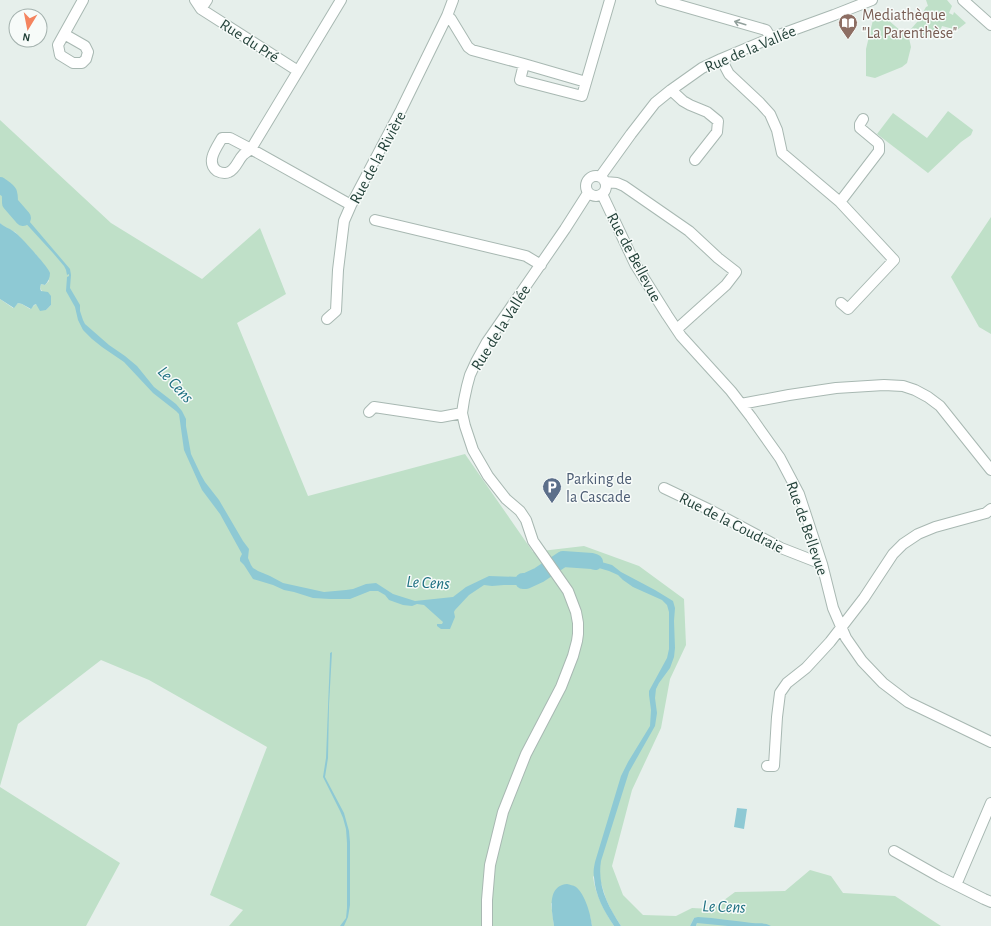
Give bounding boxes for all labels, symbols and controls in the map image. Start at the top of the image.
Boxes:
place label: Mediathèque "La Parenthèse" [862,7,957,41]
north arrow [8,8,48,48]
library icon: Mediathèque "La Parenthèse" [837,12,859,40]
street label: Rue du Pré [217,16,282,66]
one-way arrow [734,19,747,26]
street label: Rue de la Vallée [703,23,798,75]
text: N [22,31,31,43]
street label: Rue de la Rivière [347,109,409,206]
street label: Rue de Bellevue [604,210,664,305]
street label: Rue de la Vallée [468,282,533,373]
water label: Le Cens [155,363,197,406]
place label: Parking de la Cascade [566,471,632,505]
parking icon: Parking de la Cascade [541,476,563,504]
street label: Rue de Bellevue [783,479,831,577]
street label: Rue de la Coudraie [677,490,786,556]
water label: Le Cens [406,573,451,592]
water label: Le Cens [702,897,747,916]

